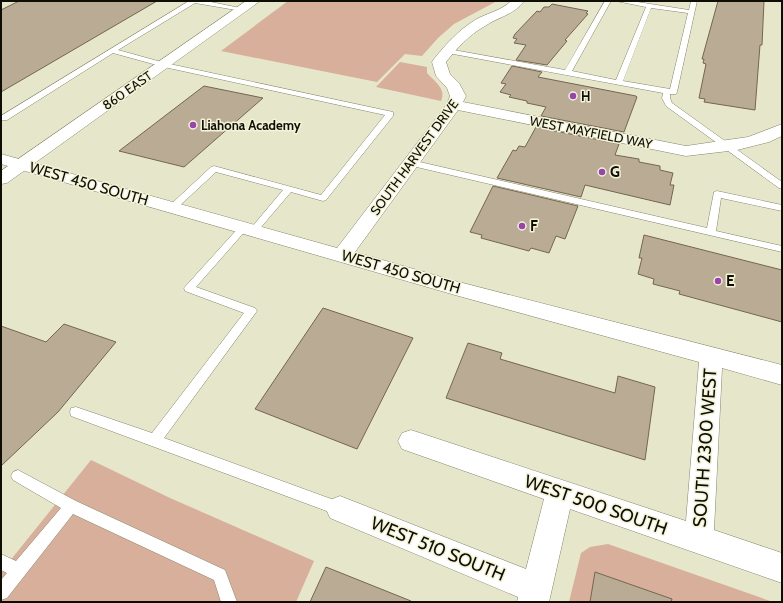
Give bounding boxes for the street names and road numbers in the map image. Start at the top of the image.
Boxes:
street label: 860 EAST [99,67,155,113]
street label: SOUTH HARVEST DRIVE [367,96,461,218]
street label: WEST MAYFIELD WAY [528,112,654,152]
street label: WEST 450 SOUTH [27,158,151,210]
street label: WEST 450 SOUTH [339,246,463,298]
street label: SOUTH 2300 WEST [688,367,722,528]
street label: WEST 500 SOUTH [522,470,670,540]
street label: WEST 510 SOUTH [368,512,508,586]

